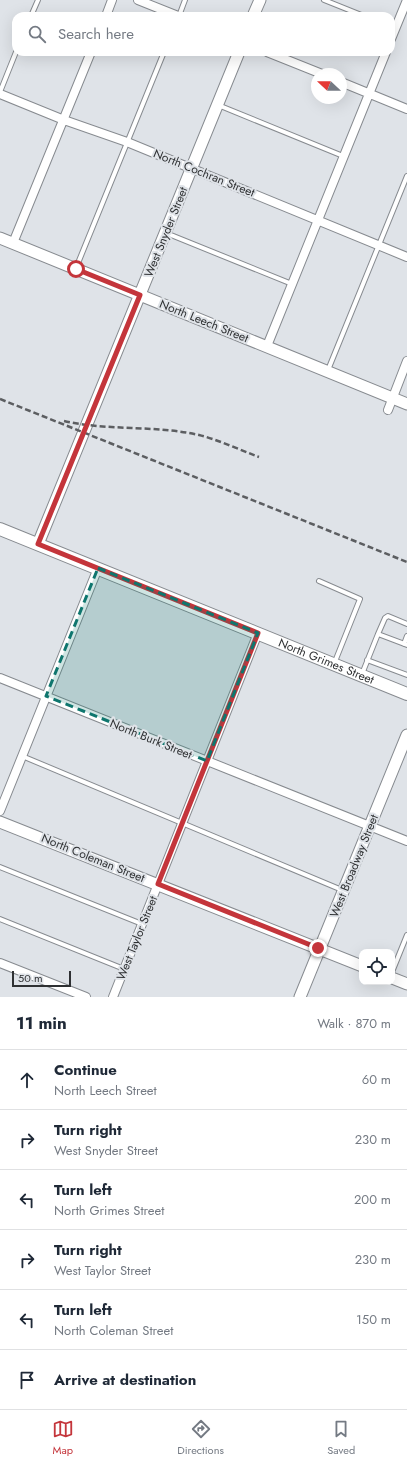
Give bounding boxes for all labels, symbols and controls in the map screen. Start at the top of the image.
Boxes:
search box [12,12,395,56]
icon: search [26,23,48,45]
text: Search here [58,23,134,45]
north arrow [311,68,347,104]
street label: North Cochran Street [151,144,258,202]
street label: West Snyder Street [140,184,192,280]
route start [67,260,85,278]
street label: North Leech Street [157,295,251,347]
street label: North Grimes Street [276,634,377,689]
street label: North Burk Street [107,714,195,764]
street label: West Broadway Street [325,812,383,920]
street label: North Coleman Street [39,829,148,887]
street label: West Taylor Street [112,893,162,983]
route end [309,939,327,957]
map controls [359,949,395,985]
button: locate [359,949,395,985]
scale bar [12,969,71,988]
text: 50 m [18,970,43,986]
text: 11 min [16,1011,67,1035]
text: Walk · 870 m [317,1014,391,1033]
text: Continue [54,1059,117,1081]
icon: ahead [16,1069,38,1091]
text: 60 m [362,1070,391,1089]
text: North Leech Street [54,1081,157,1100]
text: Turn right [54,1119,122,1141]
icon: right [16,1129,38,1151]
text: 230 m [355,1130,391,1149]
text: West Snyder Street [54,1141,158,1160]
text: Turn left [54,1179,112,1201]
icon: left [16,1189,38,1211]
text: 200 m [354,1190,391,1209]
text: North Grimes Street [54,1201,164,1220]
text: Turn right [54,1239,122,1261]
icon: right [16,1249,38,1271]
text: 230 m [355,1250,391,1269]
text: West Taylor Street [54,1261,151,1280]
text: Turn left [54,1299,112,1321]
icon: left [16,1309,38,1331]
text: 150 m [356,1310,391,1329]
text: North Coleman Street [54,1321,173,1340]
icon: arrive [16,1369,38,1391]
text: Arrive at destination [54,1369,196,1391]
tab: Map [52,1418,74,1458]
tab: Directions [177,1418,224,1458]
tab: Saved [327,1418,355,1458]

